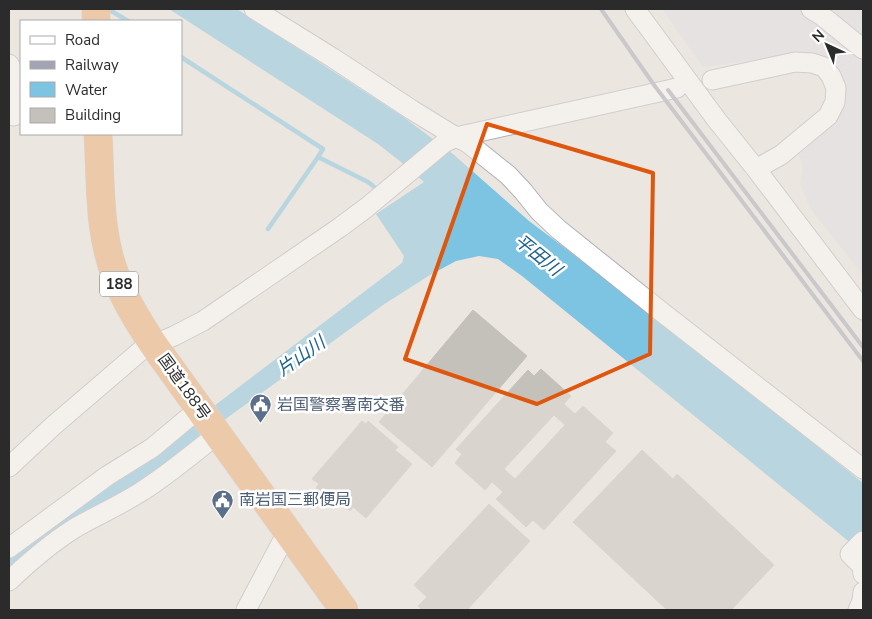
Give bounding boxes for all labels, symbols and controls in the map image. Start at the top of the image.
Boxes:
legend [20,20,182,135]
north arrow [802,20,852,70]
text: N [808,26,829,46]
text: Road [65,30,100,50]
text: Railway [65,55,119,75]
text: Water [65,80,108,100]
text: Building [65,105,121,125]
water label: 平田川 [509,229,568,283]
road number: 188 [100,272,138,296]
water label: 片山川 [272,330,332,381]
street label: 国道188号 [153,349,215,425]
public building icon: 岩国警察署南交番 [249,393,273,424]
place label: 岩国警察署南交番 [277,394,405,416]
public building icon: 南岩国三郵便局 [211,488,235,519]
place label: 南岩国三郵便局 [239,489,351,511]

